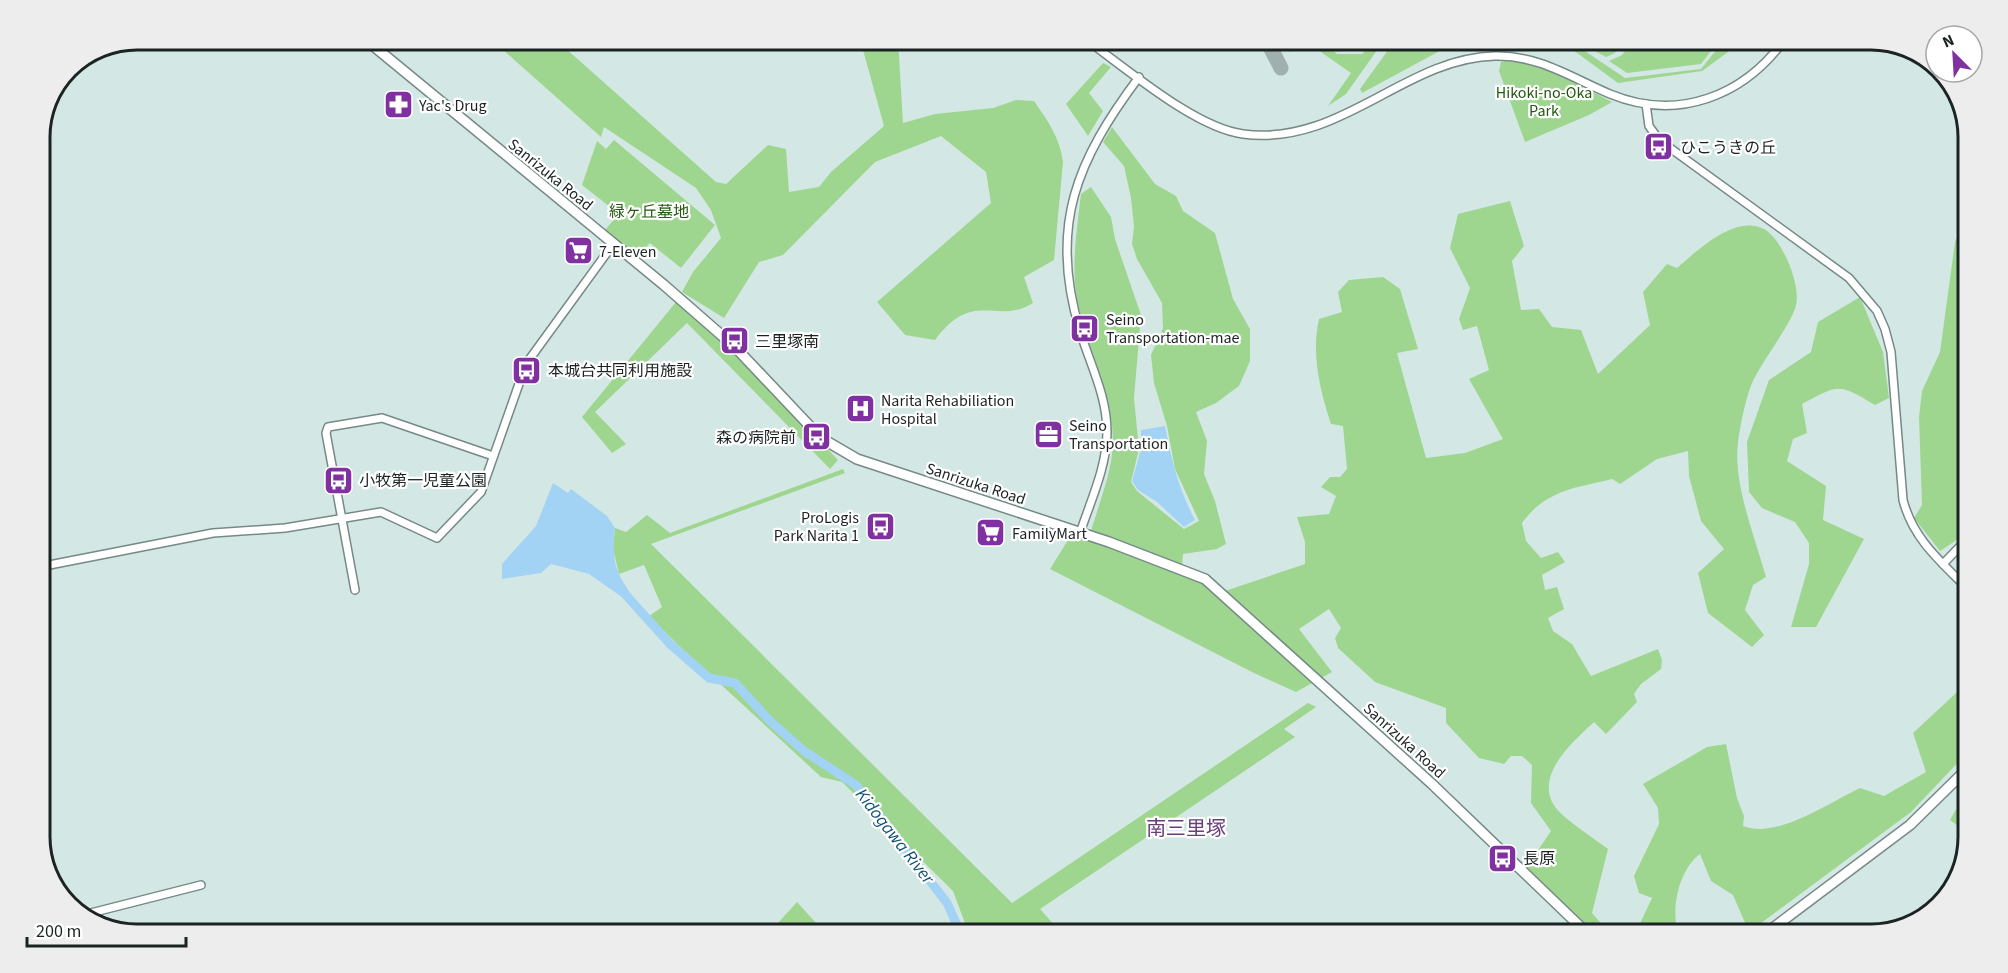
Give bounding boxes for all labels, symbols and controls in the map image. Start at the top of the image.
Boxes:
north arrow [1924,24,1984,84]
text: N [1939,29,1958,53]
park label: Hikoki-no-Oka Park [1496,82,1592,122]
pharmacy icon: Yac's Drug [382,89,414,121]
place label: Yac's Drug [418,95,487,117]
bus stop icon: ひこうきの丘 [1643,131,1675,163]
street label: Sanrizuka Road [503,134,598,216]
place label: ひこうきの丘 [1680,137,1776,159]
park label: 緑ヶ丘墓地 [609,201,689,223]
supermarket icon: 7-Eleven [562,235,594,267]
place label: 7-Eleven [599,241,657,263]
place label: Seino Transportation-mae [1106,309,1240,349]
bus stop icon: Seino Transportation-mae [1069,312,1101,344]
bus stop icon: 三里塚南 [718,325,750,357]
place label: 三里塚南 [755,331,819,353]
bus stop icon: 本城台共同利用施設 [511,354,543,386]
place label: 本城台共同利用施設 [548,360,692,382]
place label: Narita Rehabiliation Hospital [881,390,1014,430]
hospital icon: Narita Rehabiliation Hospital [844,393,876,425]
place label: Seino Transportation [1069,415,1168,455]
office icon: Seino Transportation [1032,418,1064,450]
bus stop icon: 森の病院前 [801,421,833,453]
place label: 森の病院前 [716,427,796,449]
street label: Sanrizuka Road [923,457,1028,510]
bus stop icon: 小牧第一児童公園 [322,464,354,496]
place label: 小牧第一児童公園 [359,470,487,492]
place label: ProLogis Park Narita 1 [774,507,859,547]
bus stop icon: ProLogis Park Narita 1 [864,510,896,542]
supermarket icon: FamilyMart [975,517,1007,549]
place label: FamilyMart [1012,523,1087,545]
street label: Sanrizuka Road [1358,698,1450,784]
water label: Kidogawa River [849,783,940,890]
district label: 南三里塚 [1146,815,1226,843]
bus stop icon: 長原 [1486,842,1518,874]
place label: 長原 [1523,848,1555,870]
scale bar [27,910,186,948]
text: 200 m [36,919,81,944]

